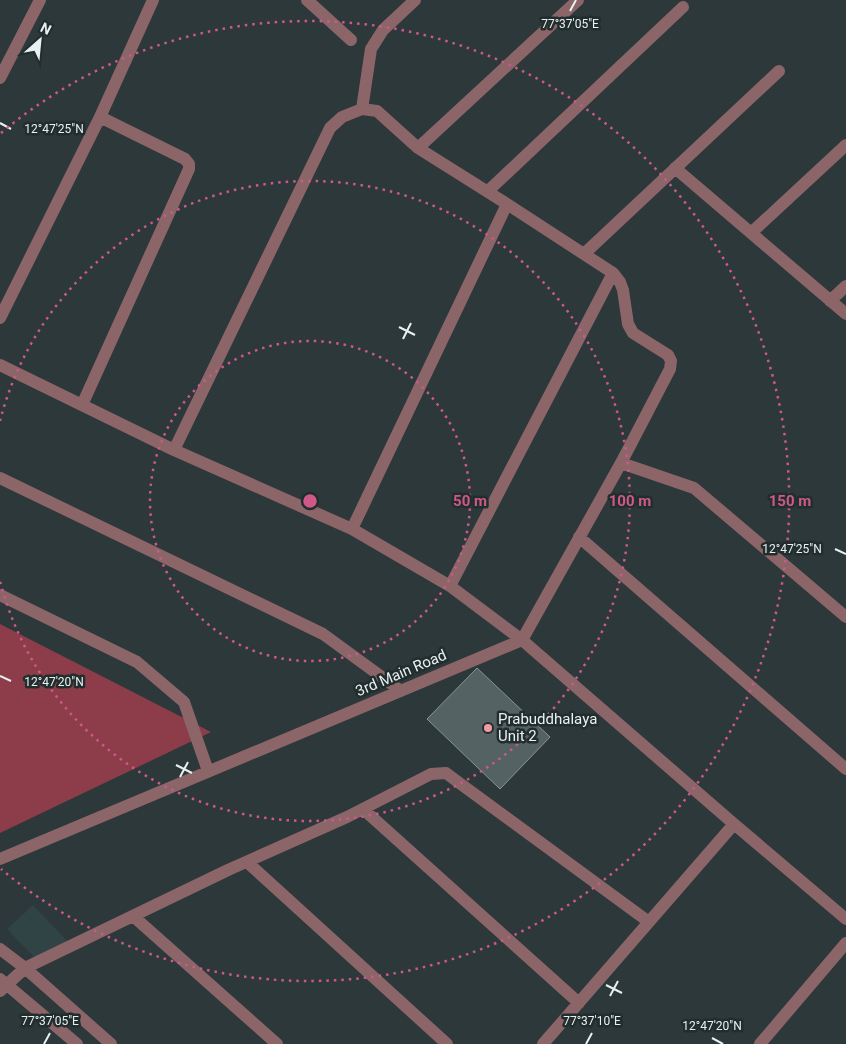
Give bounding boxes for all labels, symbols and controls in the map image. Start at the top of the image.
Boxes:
north arrow [15,15,65,65]
text: 77°37'05"E [541,17,599,31]
text: N [38,19,54,38]
text: 12°47'25"N [24,122,84,136]
centre of rings [301,492,319,510]
text: 50 m [453,492,487,510]
text: 100 m [609,492,651,510]
text: 150 m [769,492,811,510]
text: 12°47'25"N [762,542,822,556]
street label: 3rd Main Road [353,646,449,700]
text: 12°47'20"N [24,675,84,689]
place label: Prabuddhalaya Unit 2 [498,710,597,745]
marker: Prabuddhalaya Unit 2 [482,722,494,734]
text: 77°37'05"E [21,1014,79,1028]
text: 77°37'10"E [563,1014,621,1028]
text: 12°47'20"N [682,1019,742,1033]

